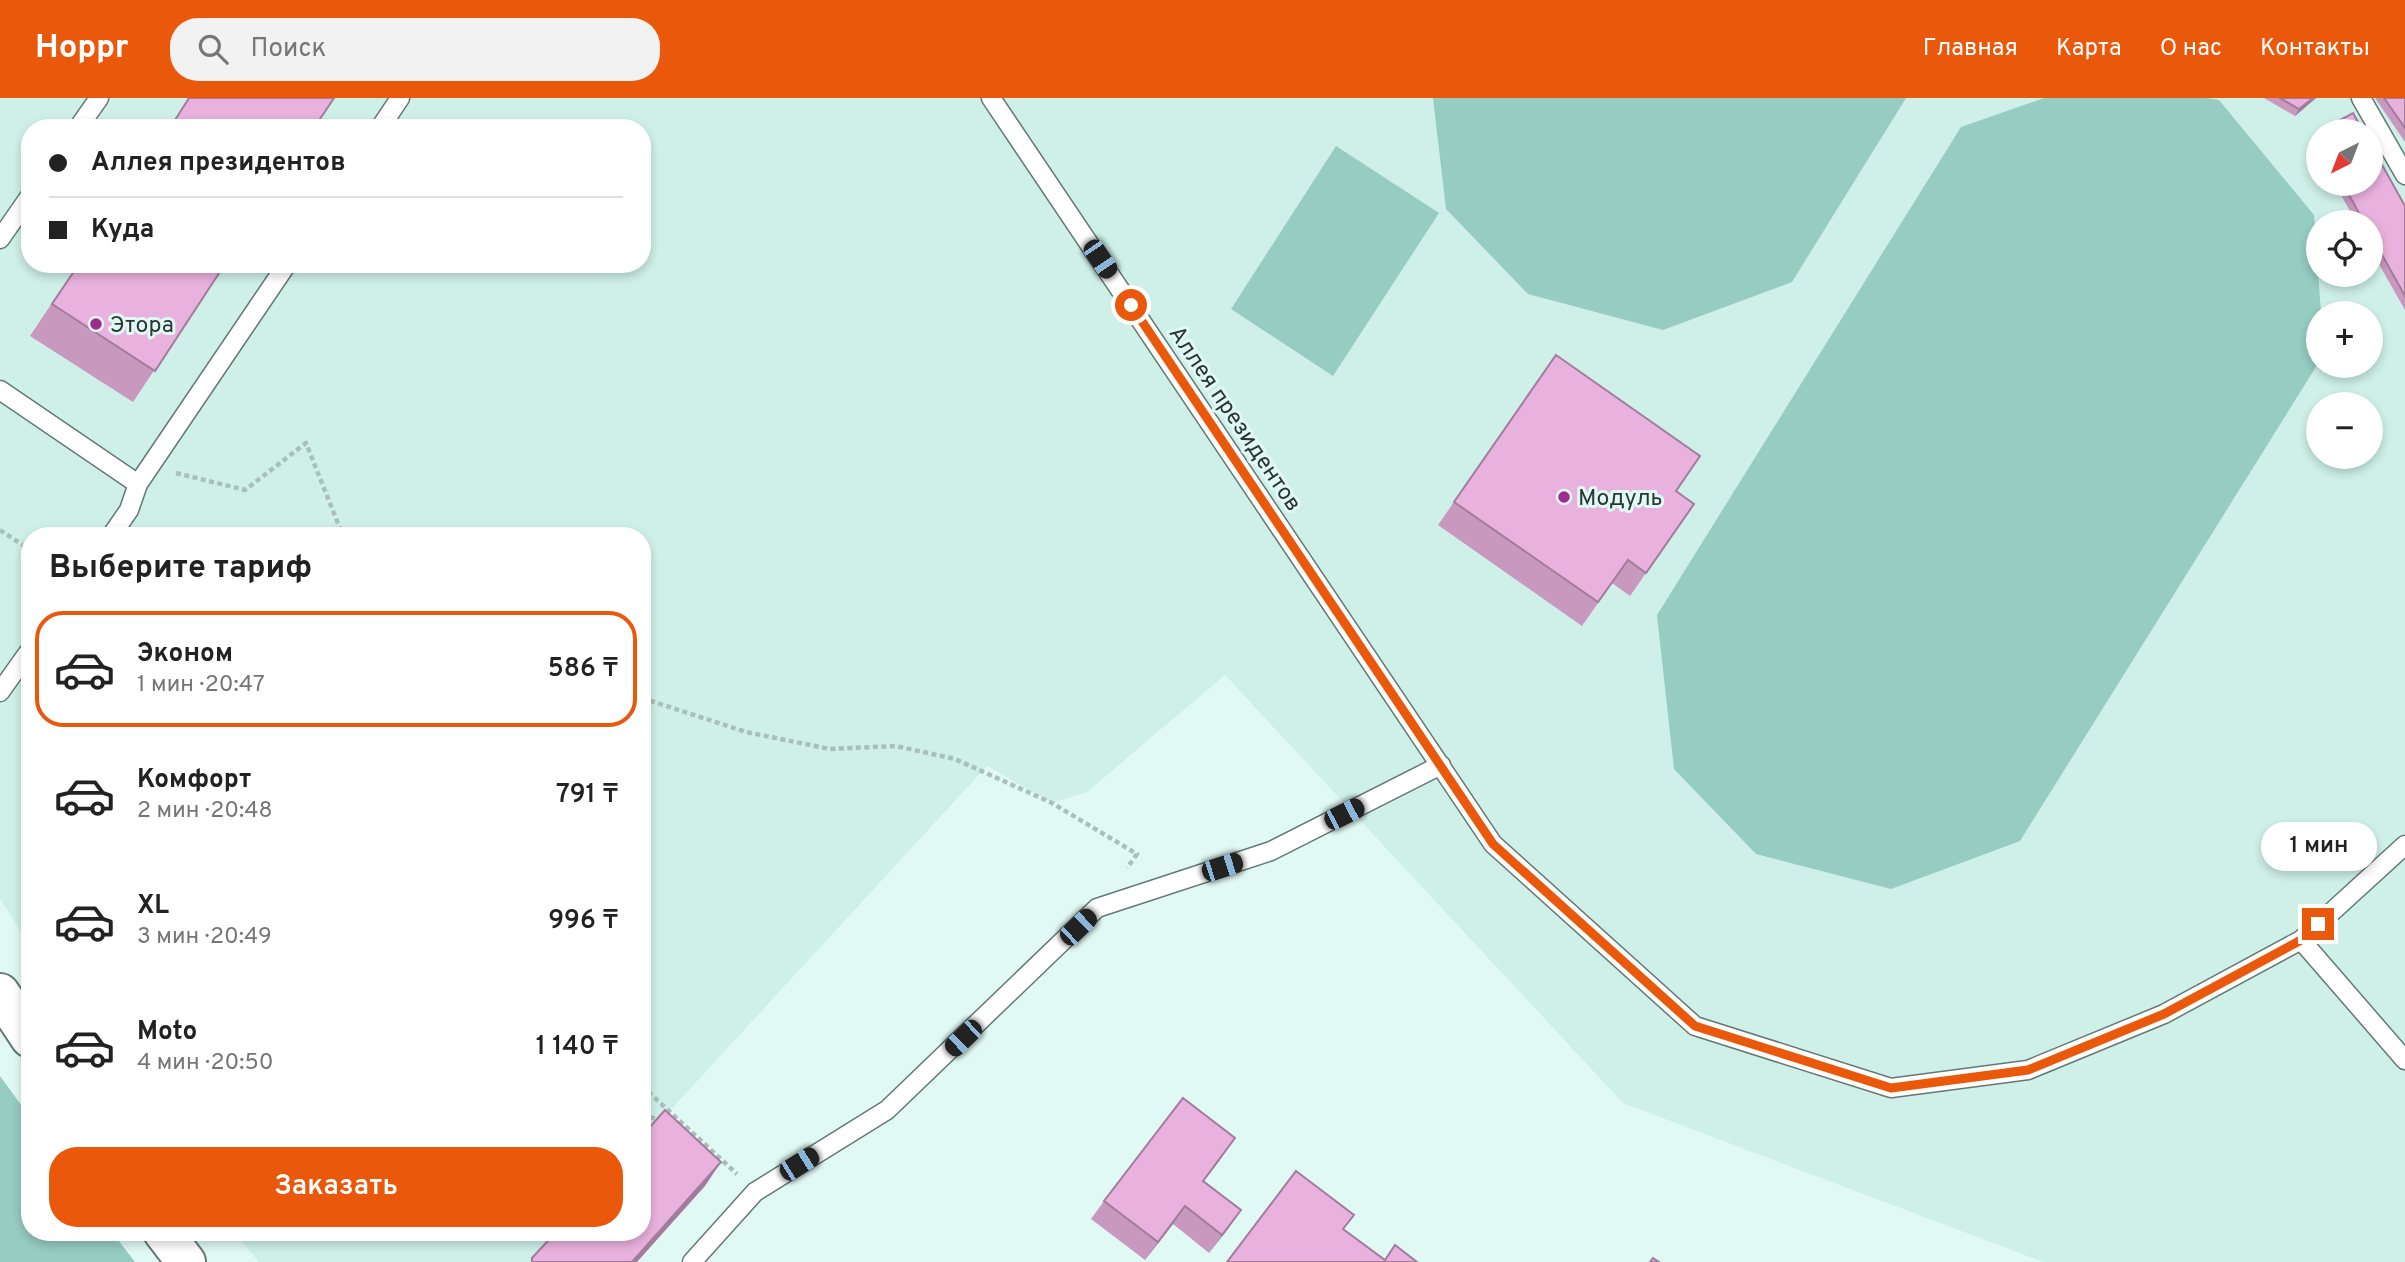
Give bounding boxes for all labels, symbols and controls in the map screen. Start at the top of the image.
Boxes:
search box [170,18,660,81]
text: Hoppr [35,28,128,70]
icon: search [194,30,232,68]
text: Поиск [250,33,326,66]
text: Главная [1923,34,2018,64]
text: Карта [2056,34,2122,64]
text: О нас [2160,34,2222,64]
text: Контакты [2260,34,2370,64]
north arrow [2306,119,2384,196]
map controls [2306,119,2383,469]
text: Аллея президентов [91,147,346,180]
button: locate [2306,210,2383,287]
text: Куда [91,214,154,247]
car [1080,236,1121,282]
route start [1115,289,1147,321]
button: + [2306,301,2383,378]
place label: Этора [110,312,174,341]
marker: Этора [88,316,104,332]
street label: Аллея президентов [1161,321,1307,518]
button: − [2306,392,2383,469]
place label: Модуль [1578,485,1663,514]
marker: Модуль [1556,489,1572,505]
text: Выберите тариф [49,549,312,589]
icon: car [53,638,116,701]
text: Эконом [137,638,233,671]
text: 586 ₸ [548,653,619,686]
text: 1 мин · 20:47 [137,671,265,700]
icon: car [53,764,116,827]
text: Комфорт [137,764,251,797]
text: 791 ₸ [556,779,619,812]
car [1321,795,1368,833]
text: 2 мин · 20:48 [137,797,273,826]
callout: 1 мин [2260,822,2376,872]
text: 1 мин [2290,832,2348,861]
car [1199,851,1246,883]
icon: car [53,890,116,953]
text: XL [137,890,169,923]
text: 996 ₸ [548,905,619,938]
car [1056,905,1101,949]
route end [2302,908,2334,940]
text: 3 мин · 20:49 [137,923,272,952]
icon: car [53,1016,116,1079]
text: Moto [137,1016,197,1049]
car [941,1016,986,1060]
text: 1 140 ₸ [536,1031,619,1064]
text: 4 мин · 20:50 [137,1049,273,1078]
car [776,1144,823,1184]
button: Заказать [49,1147,623,1227]

